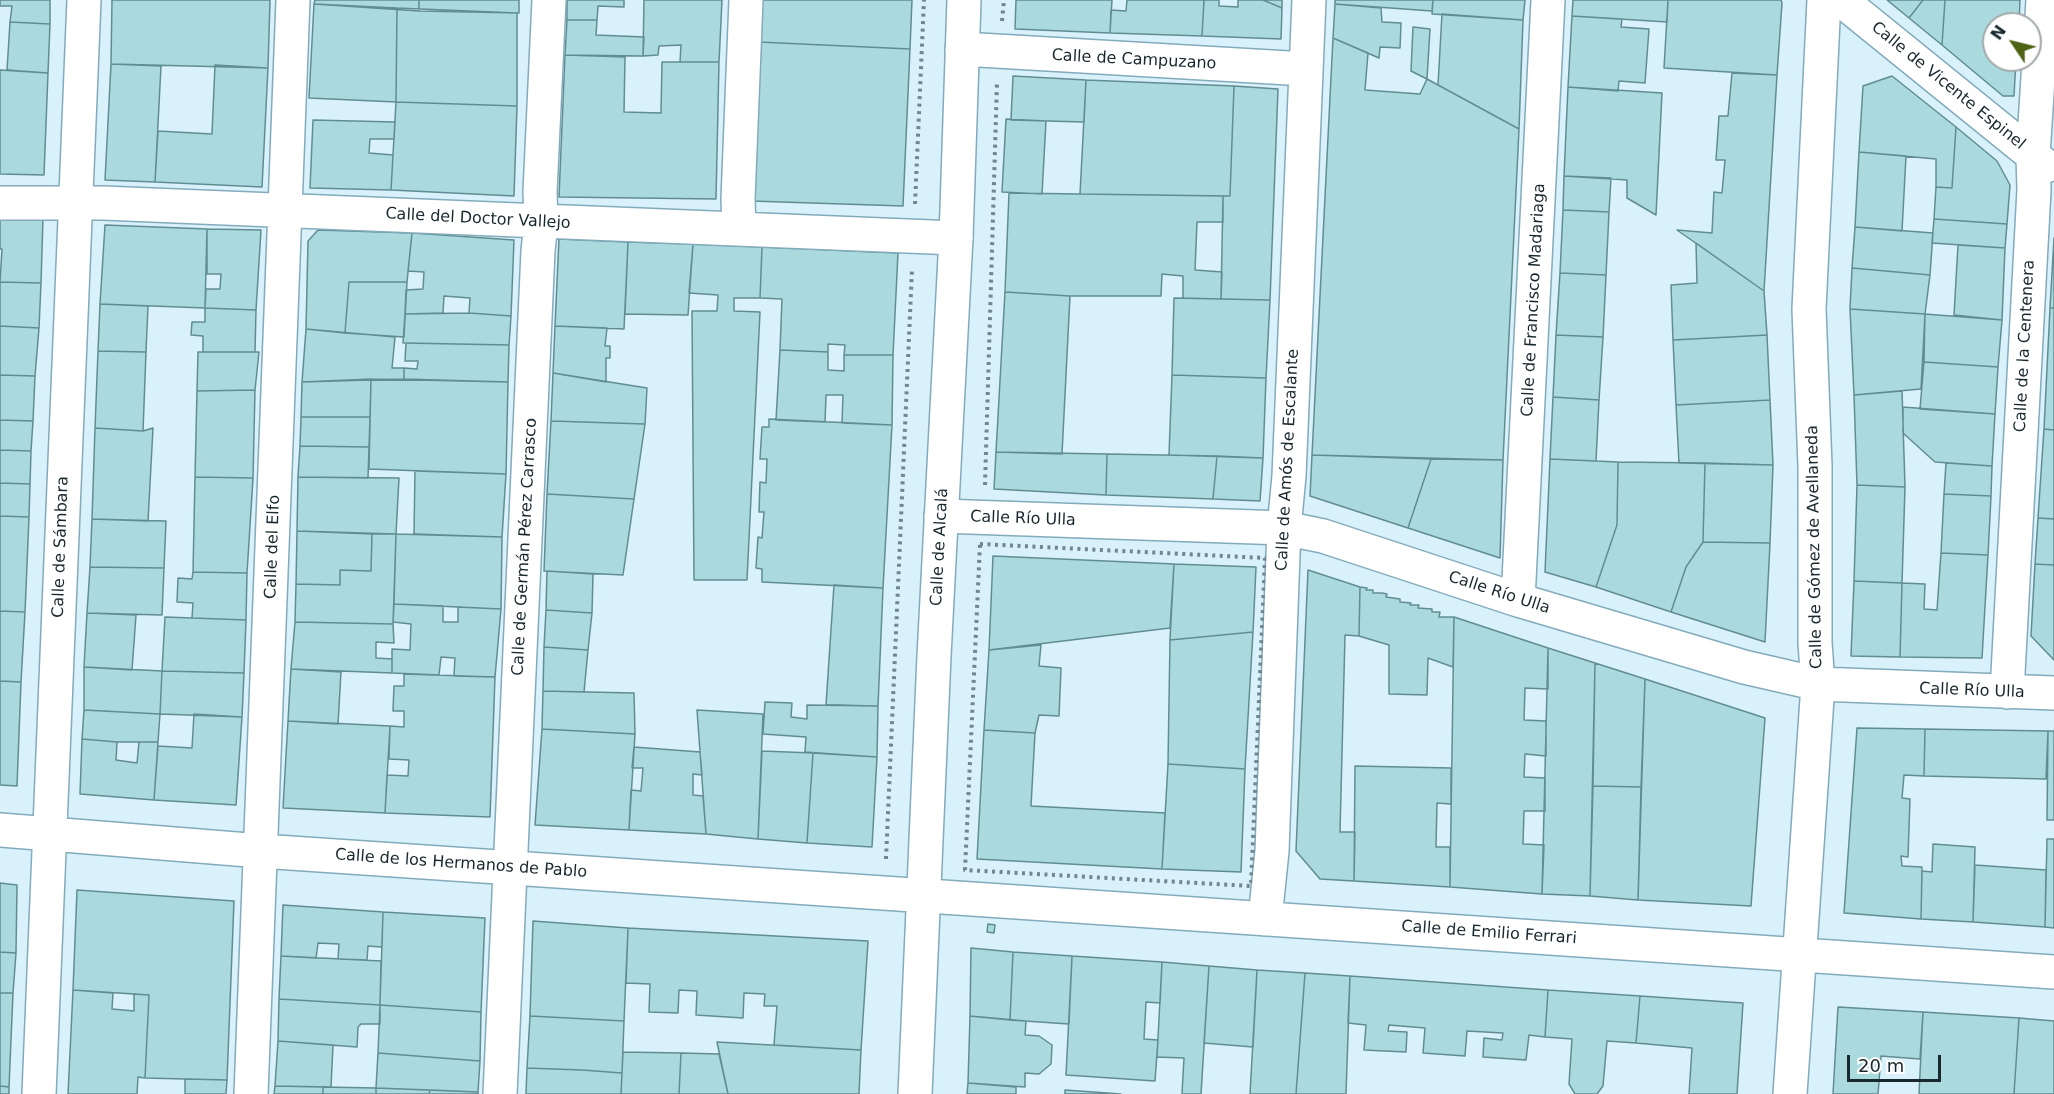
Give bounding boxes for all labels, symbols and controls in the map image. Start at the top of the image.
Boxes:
north arrow [1982,12,2042,72]
street label: Calle de Vicente Espinel [1867,18,2029,154]
text: N [1987,22,2010,43]
street label: Calle de Campuzano [1051,46,1217,74]
street label: Calle de Francisco Madariaga [1518,183,1550,417]
street label: Calle del Doctor Vallejo [385,205,571,233]
street label: Calle de la Centenera [2011,259,2039,433]
street label: Calle de Amós de Escalante [1273,349,1303,571]
street label: Calle de Germán Pérez Carrasco [509,418,541,676]
street label: Calle de Gómez de Avellaneda [1803,425,1827,669]
street label: Calle de Sámbara [49,476,73,618]
street label: Calle de Alcalá [927,488,953,606]
street label: Calle del Elfo [262,495,284,599]
street label: Calle Río Ulla [970,508,1076,530]
street label: Calle Río Ulla [1446,568,1552,618]
street label: Calle Río Ulla [1919,680,2025,702]
street label: Calle de los Hermanos de Pablo [334,846,588,882]
street label: Calle de Emilio Ferrari [1401,917,1577,949]
scale bar [1850,1043,1944,1081]
text: 20 m [1858,1055,1904,1076]

